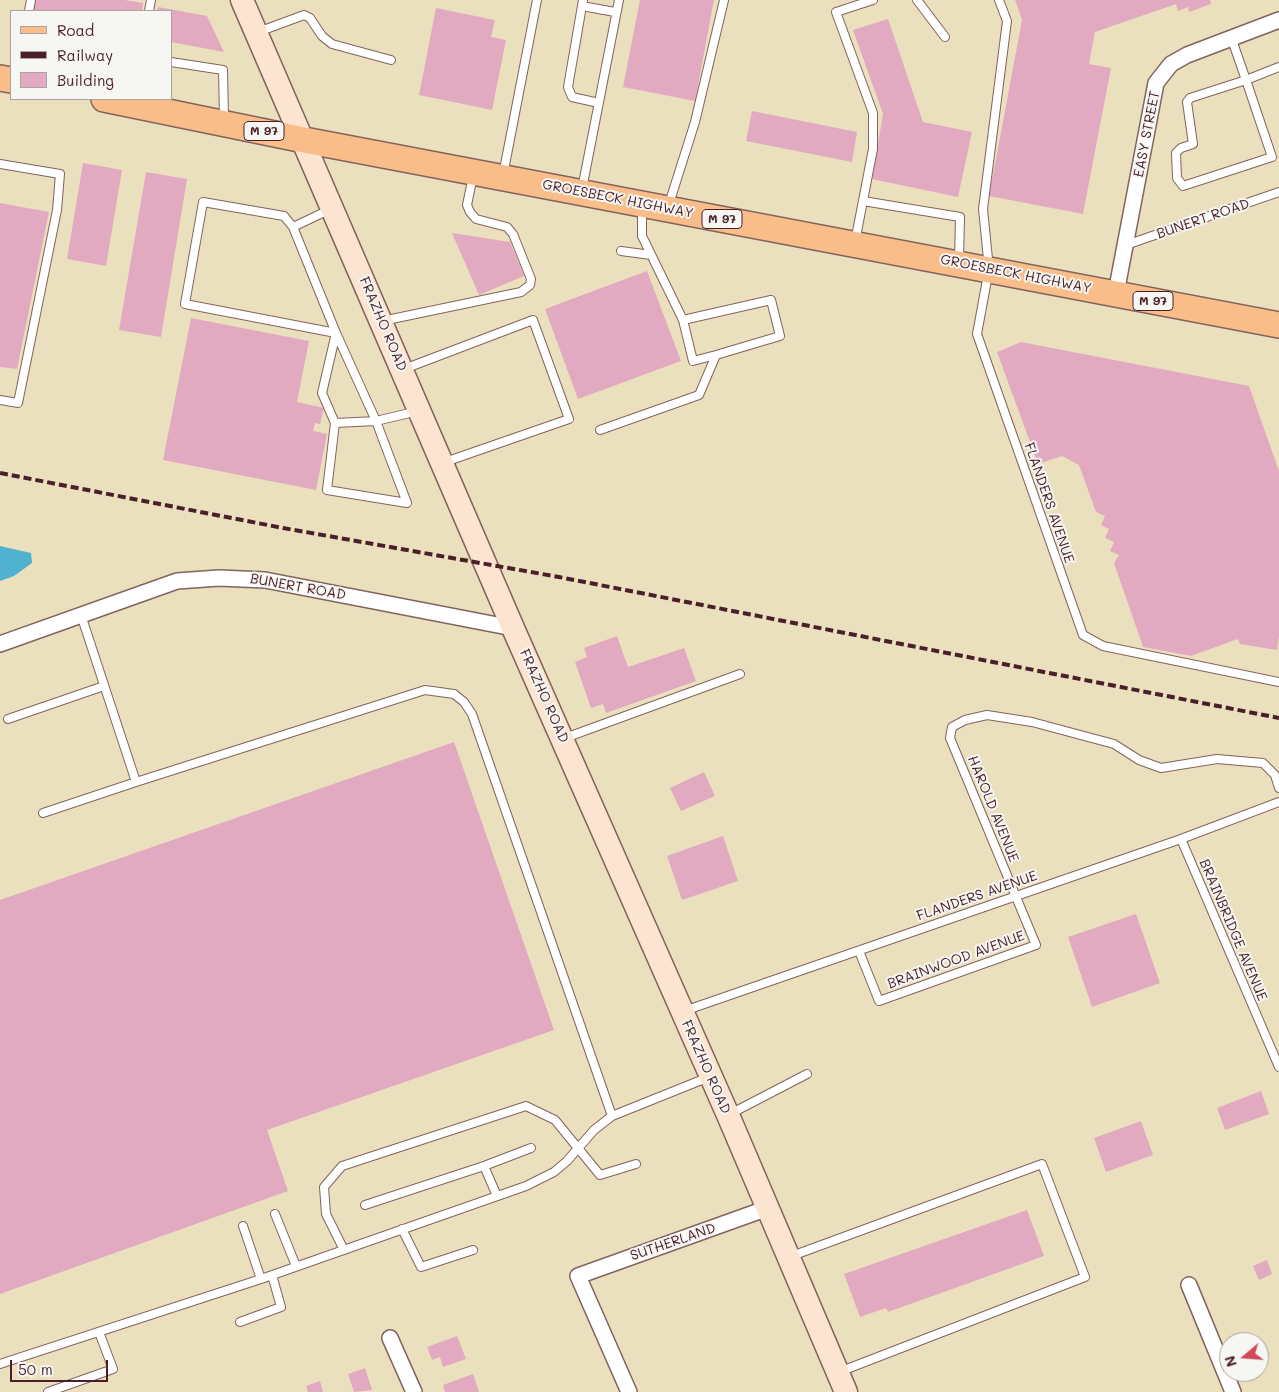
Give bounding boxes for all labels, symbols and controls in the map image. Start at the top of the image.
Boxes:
legend [10,10,172,100]
text: Road [57,20,94,40]
text: Railway [57,45,113,65]
text: Building [57,70,114,90]
street label: EASY STREET [1130,89,1164,179]
road number: M 97 [244,122,284,140]
street label: GROESBECK HIGHWAY [541,176,695,222]
street label: BUNERT ROAD [1154,195,1252,243]
road number: M 97 [702,210,742,228]
street label: GROESBECK HIGHWAY [939,251,1093,297]
street label: FRAZHO ROAD [356,274,410,374]
road number: M 97 [1133,292,1173,310]
street label: FLANDERS AVENUE [1020,440,1078,566]
street label: BUNERT ROAD [249,570,347,604]
street label: FRAZHO ROAD [516,647,572,745]
street label: HAROLD AVENUE [964,753,1022,865]
street label: BRAINBRIDGE AVENUE [1195,857,1271,1003]
street label: FLANDERS AVENUE [914,867,1040,925]
street label: BRAINWOOD AVENUE [885,927,1027,993]
street label: FRAZHO ROAD [678,1018,734,1116]
street label: SUTHERLAND [628,1220,718,1264]
north arrow [1219,1332,1269,1382]
scale bar [12,1350,110,1382]
text: N [1220,1353,1241,1369]
text: 50 m [18,1359,53,1379]

